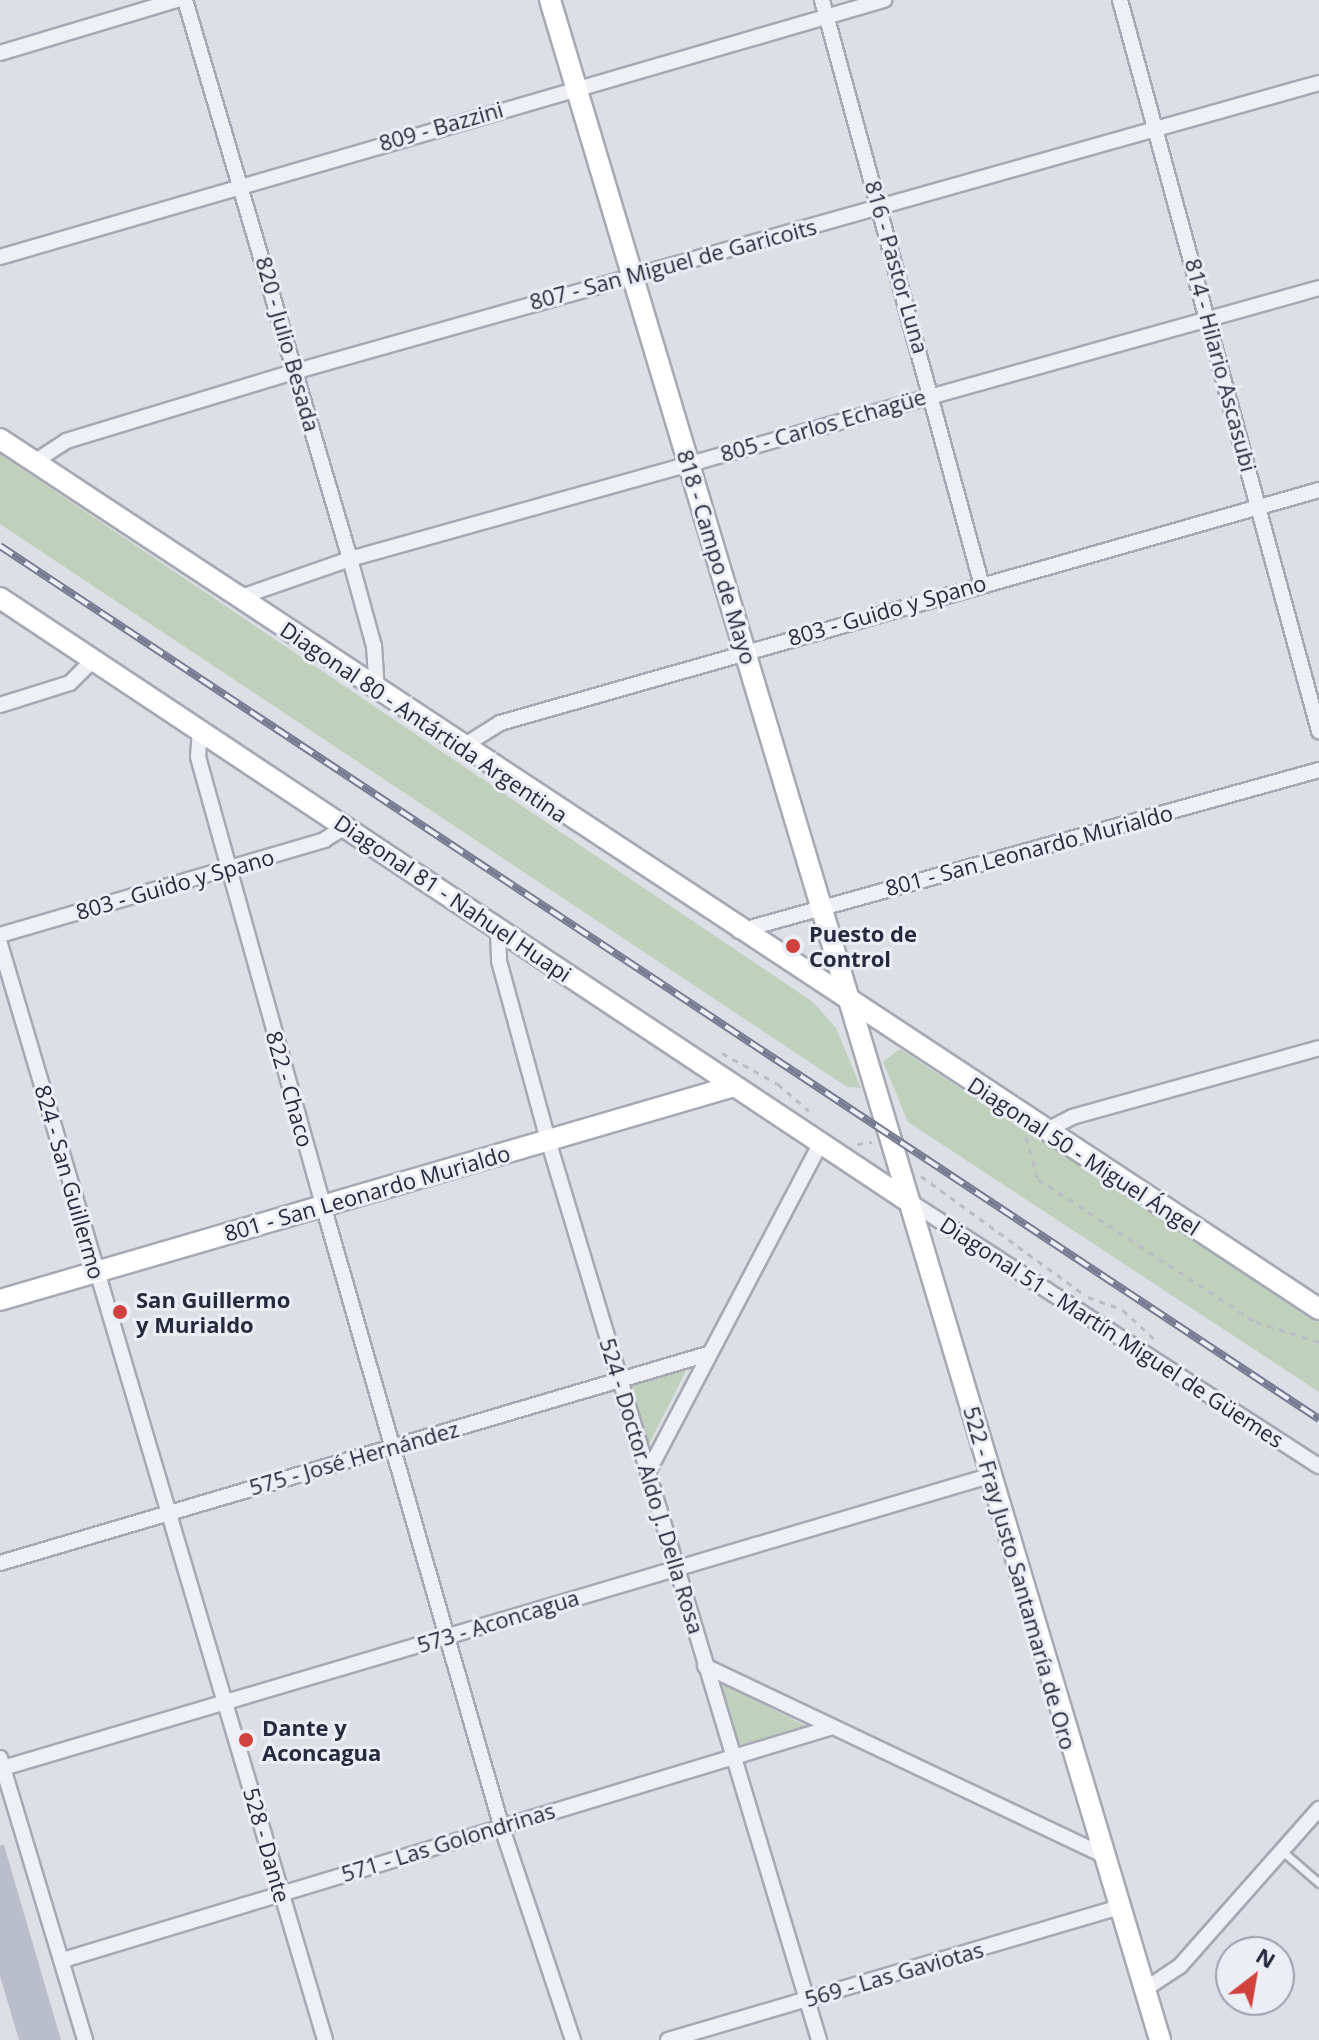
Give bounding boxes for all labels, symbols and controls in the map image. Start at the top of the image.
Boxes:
street label: 809 - Bazzini [376,96,506,156]
street label: 816 - Pastor Luna [860,177,934,357]
street label: 807 - San Miguel de Garicoits [527,213,819,315]
street label: 820 - Julio Besada [250,254,326,434]
street label: 814 - Hilario Ascasubi [1180,256,1262,474]
street label: 805 - Carlos Echagüe [717,383,929,467]
street label: 818 - Campo de Mayo [672,447,762,667]
street label: 803 - Guido y Spano [785,569,989,651]
street label: Diagonal 80 - Antártida Argentina [275,616,573,828]
street label: 801 - San Leonardo Murialdo [883,799,1175,901]
street label: Diagonal 81 - Nahuel Huapi [330,809,576,987]
street label: 803 - Guido y Spano [73,843,277,925]
place label: Puesto de Control [809,920,917,972]
marker: Puesto de Control [784,937,802,955]
street label: 822 - Chaco [261,1028,319,1150]
street label: Diagonal 50 - Miguel Ángel [963,1071,1205,1241]
street label: 824 - San Guillermo [30,1082,110,1282]
street label: 801 - San Leonardo Murialdo [221,1139,513,1247]
street label: Diagonal 51 - Martín Miguel de Güemes [935,1211,1289,1453]
place label: San Guillermo y Murialdo [136,1286,290,1338]
marker: San Guillermo y Murialdo [111,1303,129,1321]
street label: 524 - Doctor Aldo J. Della Rosa [594,1335,710,1637]
street label: 522 - Fray Justo Santamaría de Oro [958,1403,1082,1753]
street label: 575 - José Hernández [246,1415,462,1501]
street label: 573 - Aconcagua [414,1584,582,1658]
place label: Dante y Aconcagua [262,1714,381,1766]
marker: Dante y Aconcagua [237,1731,255,1749]
street label: 528 - Dante [238,1785,296,1905]
street label: 571 - Las Golondrinas [338,1797,558,1887]
street label: 569 - Las Gaviotas [802,1936,986,2012]
north arrow [1215,1936,1295,2016]
text: N [1251,1940,1282,1975]

